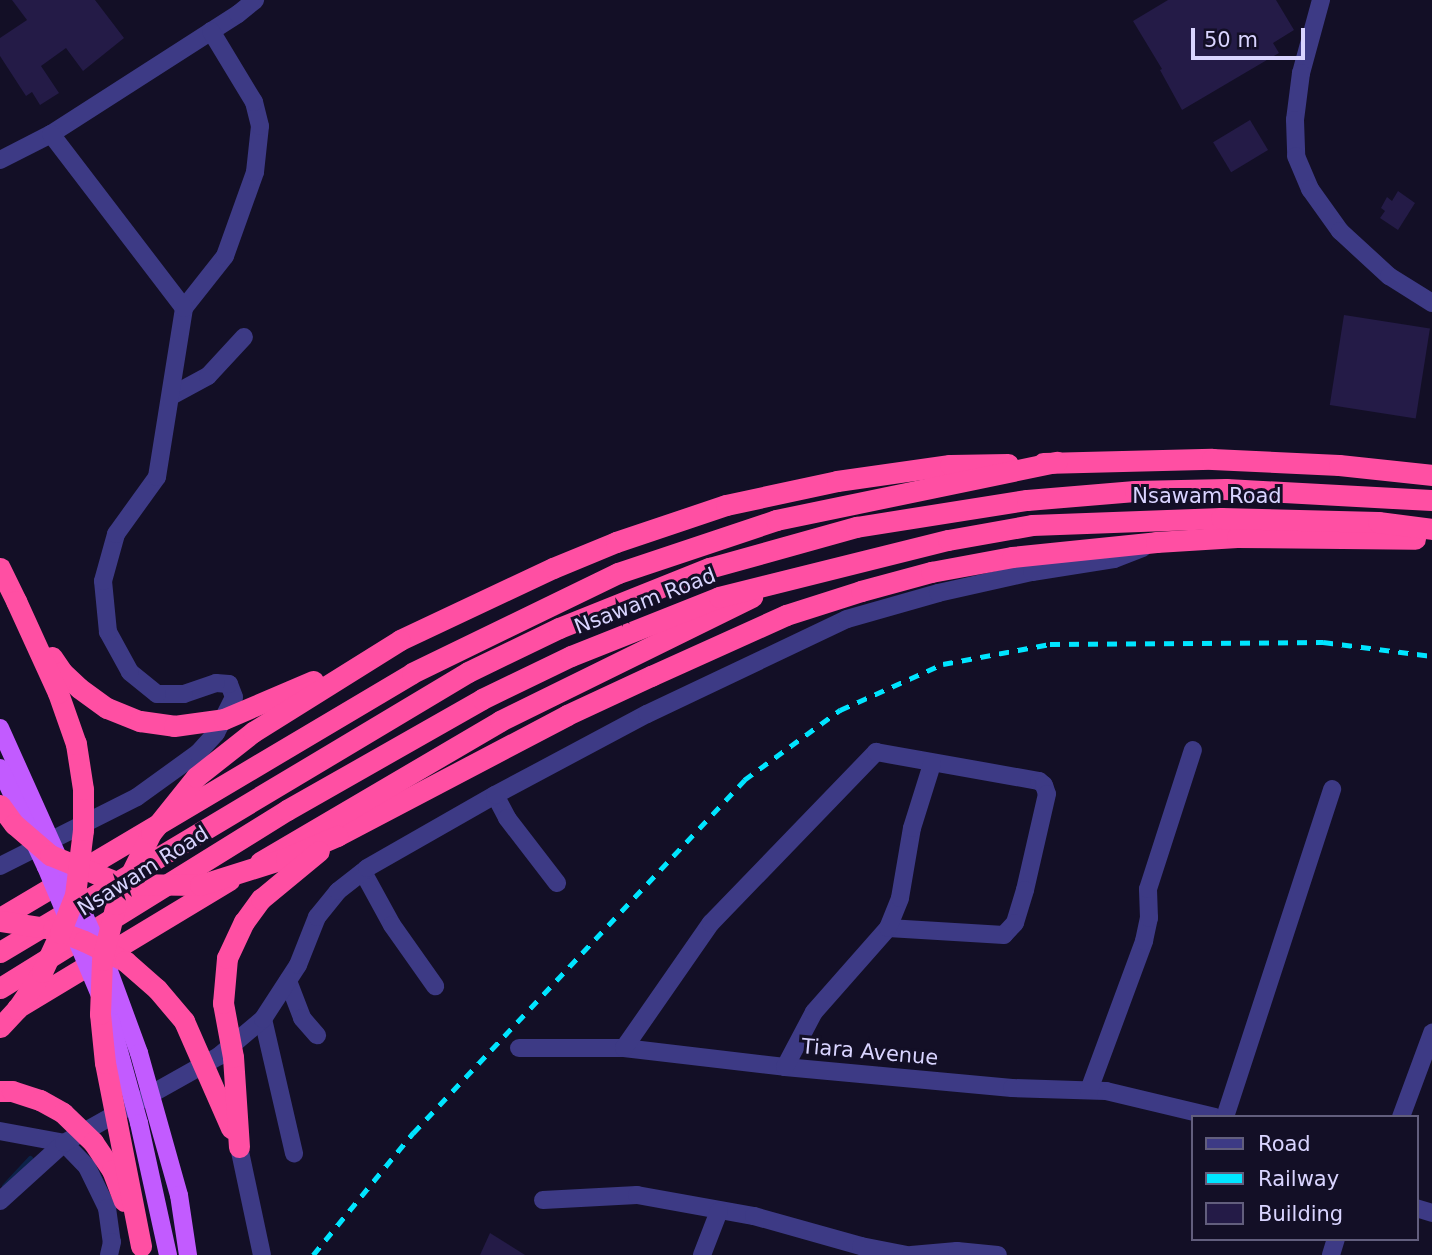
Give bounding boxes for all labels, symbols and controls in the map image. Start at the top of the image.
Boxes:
scale bar [1194,14,1308,58]
text: 50 m [1204,28,1258,52]
street label: Nsawam Road [1132,483,1282,509]
street label: Nsawam Road [571,562,719,640]
street label: Nsawam Road [73,821,213,921]
street label: Tiara Avenue [801,1033,939,1071]
legend [1190,1115,1418,1241]
text: Road [1258,1132,1311,1156]
text: Railway [1258,1167,1339,1191]
text: Building [1258,1202,1343,1226]

